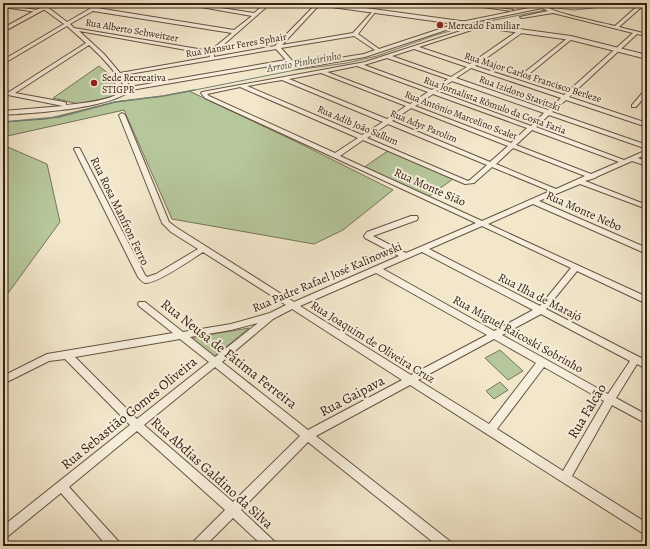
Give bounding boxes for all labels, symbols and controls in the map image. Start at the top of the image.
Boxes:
street label: Rua Alberto Schweitzer [84,15,180,45]
place label: Mercado Familiar [448,19,520,32]
marker: Mercado Familiar [435,20,445,30]
street label: Rua Mansur Feres Sphair [185,30,288,61]
water label: Arroio Pinheirinho [265,48,343,76]
street label: Rua Major Carlos Francisco Berleze [463,49,604,106]
place label: Sede Recreativa STIGPR [102,71,166,96]
street label: Rua Izidoro Stavitzki [477,72,563,114]
street label: Rua Jornalista Rômulo da Costa Faria [422,73,568,137]
marker: Sede Recreativa STIGPR [89,78,99,88]
street label: Rua Antônio Marcelino Scalet [403,87,520,143]
street label: Rua Adib João Sallum [316,102,401,148]
street label: Rua Adyr Parolim [388,107,460,146]
street label: Rua Rosa Manfron Ferro [87,154,153,268]
street label: Rua Monte Sião [392,164,468,210]
street label: Rua Monte Nebo [544,187,624,235]
street label: Rua Padre Rafael José Kalinowski [250,238,404,316]
street label: Rua Ilha de Marajó [495,269,585,325]
street label: Rua Miguel Raicoski Sobrinho [450,291,586,377]
street label: Rua Neusa de Fátima Ferreira [157,295,301,414]
street label: Rua Joaquim de Oliveira Cruz [308,297,438,387]
street label: Rua Sebastião Gomes Oliveira [57,352,201,474]
street label: Rua Gaipava [316,371,388,421]
street label: Rua Falcão [563,380,611,442]
street label: Rua Abdias Galdino da Silva [147,413,278,533]

